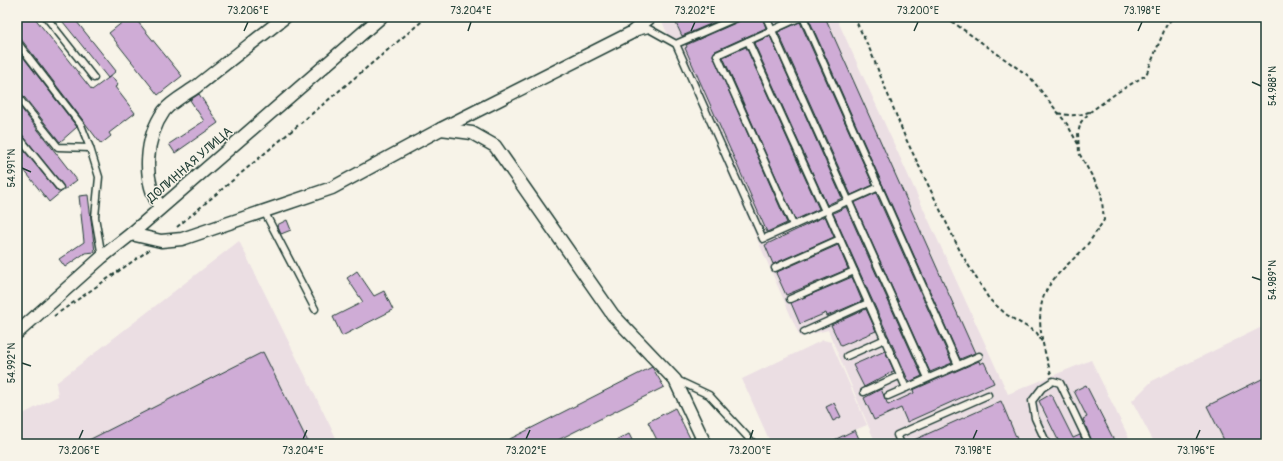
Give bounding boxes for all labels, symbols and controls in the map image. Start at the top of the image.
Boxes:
text: 73.206°E [228,5,268,17]
text: 73.204°E [451,5,491,17]
text: 73.202°E [675,5,715,17]
text: 73.200°E [897,5,939,17]
text: 73.198°E [1124,5,1160,17]
text: 54.988°N [1267,66,1279,106]
street label: ДОЛИННАЯ УЛИЦА [143,123,236,207]
text: 54.991°N [6,148,18,187]
text: 54.989°N [1267,260,1279,300]
text: 54.992°N [6,343,18,383]
text: 73.206°E [59,445,99,457]
text: 73.204°E [283,445,323,457]
text: 73.202°E [506,445,546,457]
text: 73.200°E [729,445,771,457]
text: 73.198°E [955,445,991,457]
text: 73.196°E [1177,445,1215,457]

